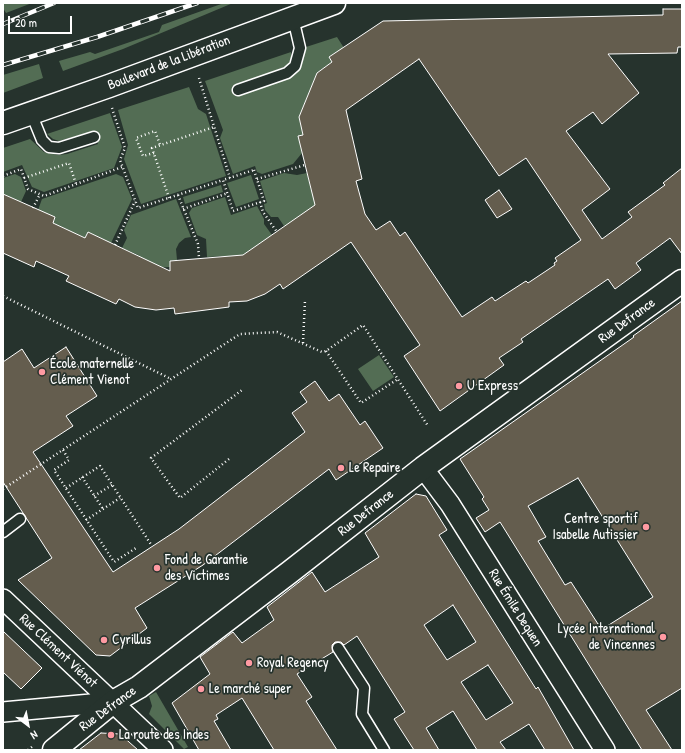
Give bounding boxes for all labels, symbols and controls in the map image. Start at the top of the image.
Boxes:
scale bar [10,8,74,34]
text: 20 m [15,14,37,31]
street label: Boulevard de la Libération [105,32,233,94]
street label: Rue Defrance [595,295,659,347]
place label: École maternelle Clément Vienot [50,356,134,388]
marker: École maternelle Clément Vienot [37,367,47,377]
place label: U Express [467,378,518,394]
marker: U Express [454,381,464,391]
place label: Le Repaire [349,460,401,476]
marker: Le Repaire [336,463,346,473]
street label: Rue Defrance [335,486,397,540]
place label: Centre sportif Isabelle Autissier [552,511,638,544]
marker: Centre sportif Isabelle Autissier [641,522,651,532]
place label: Fond de Garantie des Victimes [165,552,248,584]
marker: Fond de Garantie des Victimes [152,563,162,573]
street label: Rue Émile Dequen [484,566,546,650]
street label: Rue Clément Viénot [16,611,100,691]
place label: Lycée International de Vincennes [558,621,655,654]
place label: Cyrillus [112,632,151,648]
marker: Lycée International de Vincennes [658,632,668,642]
marker: Cyrillus [99,635,109,645]
place label: Royal Regency [257,655,329,671]
marker: Royal Regency [244,658,254,668]
place label: Le marché super [209,681,291,697]
street label: Rue Defrance [76,683,140,735]
marker: Le marché super [196,684,206,694]
north arrow [8,705,48,745]
place label: La route des Indes [119,727,209,743]
text: N [28,728,41,743]
marker: La route des Indes [106,730,116,740]

